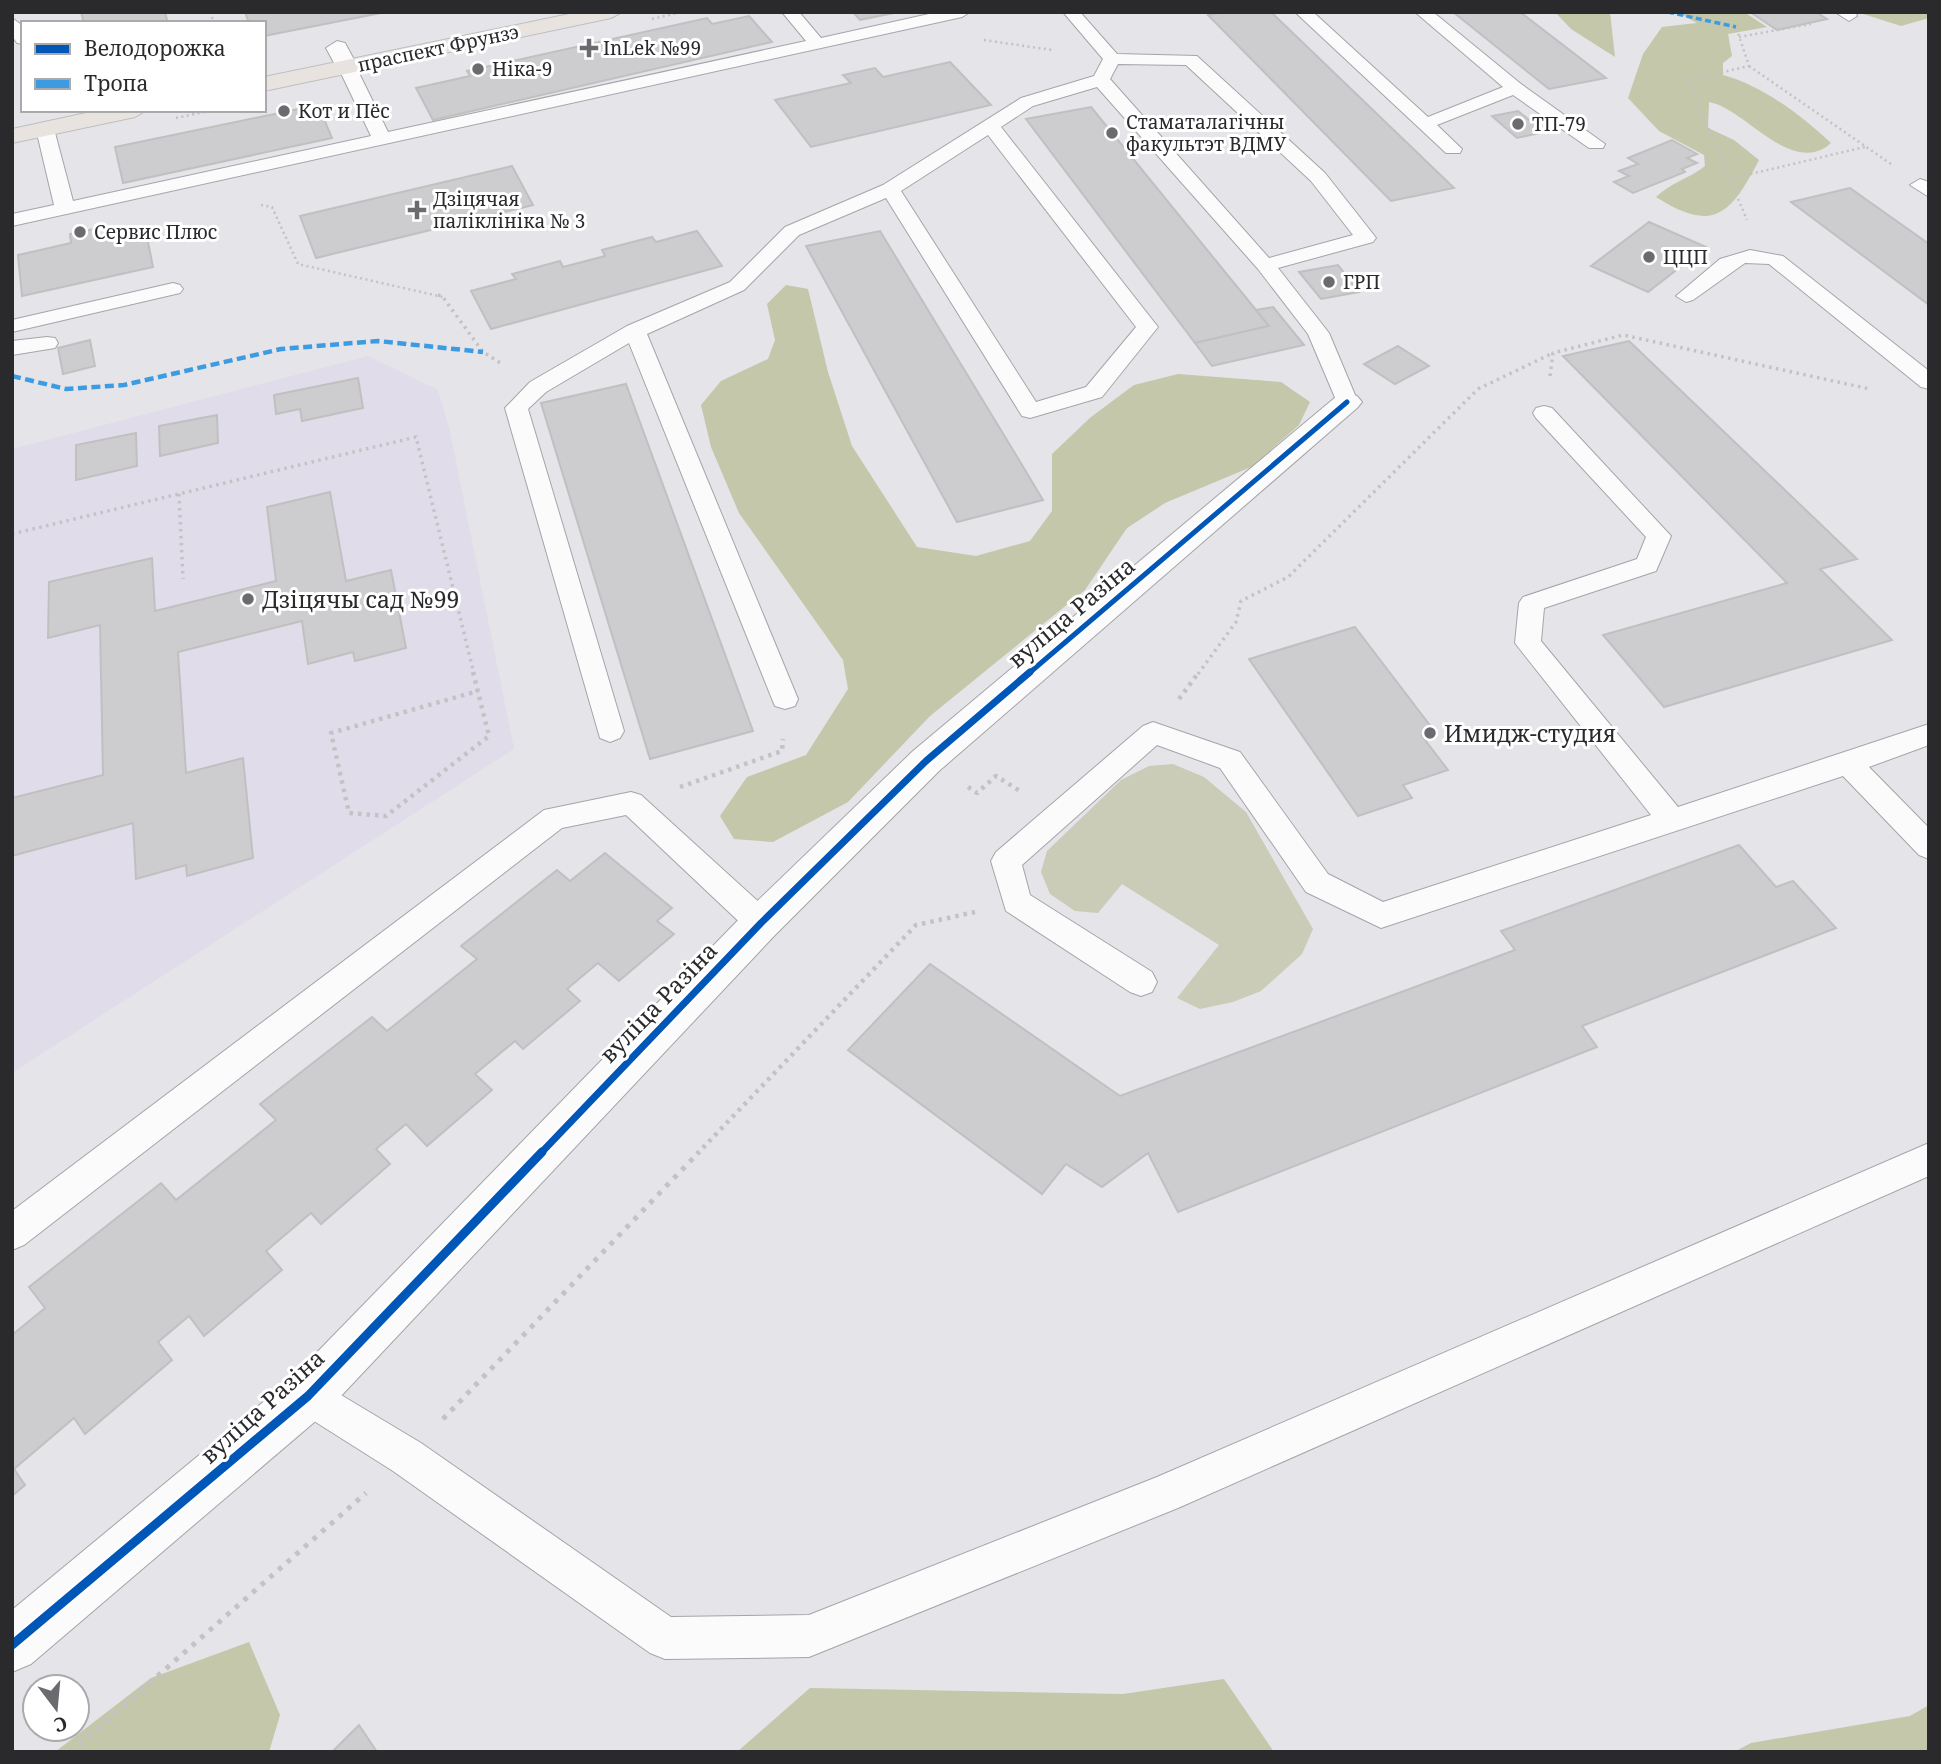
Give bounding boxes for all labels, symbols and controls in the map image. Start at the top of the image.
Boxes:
street label: праспект Фрунзэ [355,18,521,78]
legend [21,21,266,112]
text: Велодорожка [84,34,226,62]
place label: InLek №99 [603,35,701,61]
marker: InLek №99 [581,40,597,56]
place label: Ніка-9 [492,56,552,82]
marker: Ніка-9 [470,61,486,77]
text: Тропа [84,69,148,97]
place label: Кот и Пёс [298,98,390,124]
marker: Кот и Пёс [276,103,292,119]
place label: Стаматалагічны факультэт ВДМУ [1126,109,1287,157]
place label: ТП-79 [1532,111,1586,137]
marker: ТП-79 [1510,116,1526,132]
marker: Стаматалагічны факультэт ВДМУ [1104,125,1120,141]
place label: Дзіцячая паліклініка № 3 [433,186,585,234]
marker: Дзіцячая паліклініка № 3 [407,200,427,220]
place label: Сервис Плюс [94,219,217,245]
marker: Сервис Плюс [72,224,88,240]
place label: ЦЦП [1663,244,1708,270]
marker: ЦЦП [1641,249,1657,265]
place label: ГРП [1343,269,1380,295]
marker: ГРП [1321,274,1337,290]
street label: вуліца Разіна [1001,549,1141,675]
place label: Дзіцячы сад №99 [262,583,459,615]
marker: Дзіцячы сад №99 [240,591,256,607]
place label: Имидж-студия [1444,717,1616,749]
marker: Имидж-студия [1422,725,1438,741]
street label: вуліца Разіна [592,935,724,1069]
street label: вуліца Разіна [193,1342,331,1470]
north arrow [21,1673,91,1743]
text: С [51,1710,70,1739]

